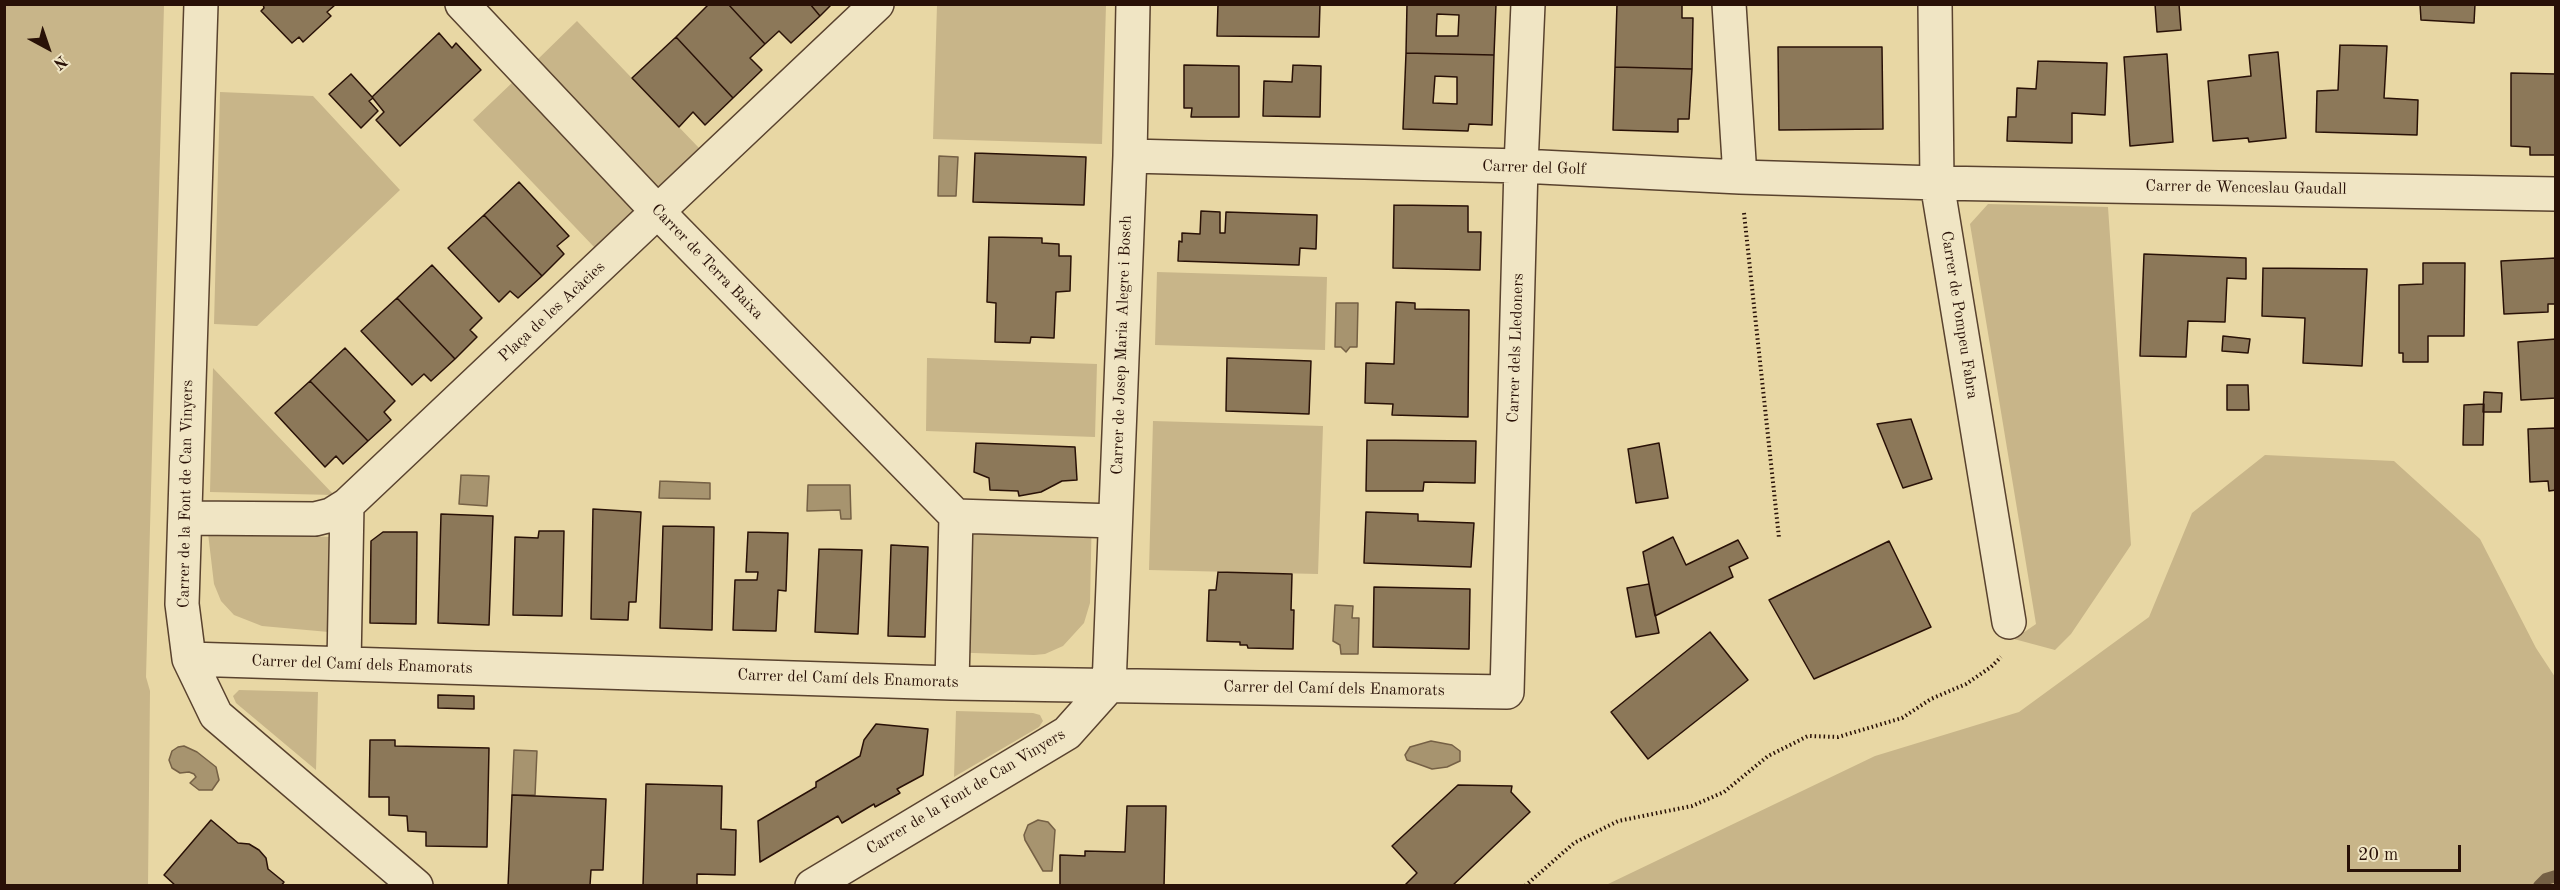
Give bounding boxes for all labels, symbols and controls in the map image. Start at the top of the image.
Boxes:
north arrow [18,18,78,78]
text: N [50,52,69,72]
street label: Carrer del Golf [1482,157,1586,179]
street label: Carrer de Wenceslau Gaudall [2145,177,2347,199]
street label: Carrer de Terra Baixa [647,200,767,324]
street label: Carrer de Josep Maria Alegre i Bosch [1108,215,1136,475]
street label: Carrer de Pompeu Fabra [1936,230,1982,400]
street label: Plaça de les Acàcies [495,258,609,366]
street label: Carrer dels Lledoners [1504,273,1528,423]
street label: Carrer de la Font de Can Vinyers [174,380,198,608]
street label: Carrer del Camí dels Enamorats [251,652,473,678]
street label: Carrer del Camí dels Enamorats [737,666,959,692]
street label: Carrer del Camí dels Enamorats [1223,677,1445,701]
street label: Carrer de la Font de Can Vinyers [863,725,1069,859]
scale bar [2350,833,2464,871]
text: 20 m [2358,846,2398,864]

